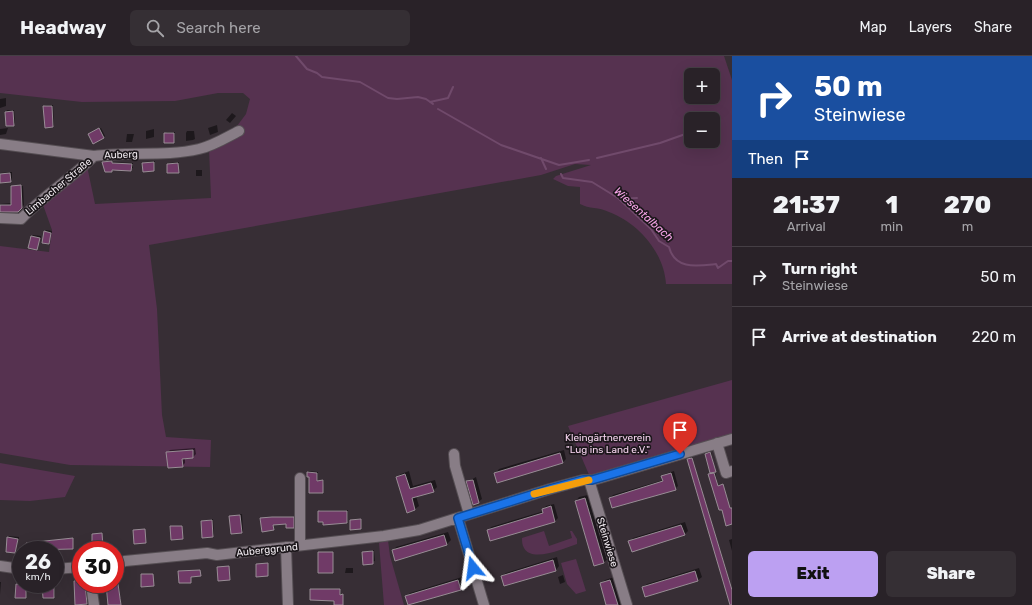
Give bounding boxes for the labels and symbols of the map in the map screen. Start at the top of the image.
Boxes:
street label: Auberg [104,148,138,162]
street label: Limbacher Straße [23,155,94,218]
water label: Wiesentalbach [611,184,676,244]
pin [663,413,697,454]
park label: Kleingärtnerverein "Lug ins Land e.V." [565,432,651,456]
street label: Steinwiese [594,516,620,569]
speed limit sign: 30 [72,541,124,593]
street label: Auberggrund [236,541,298,559]
position arrow [452,547,494,589]

